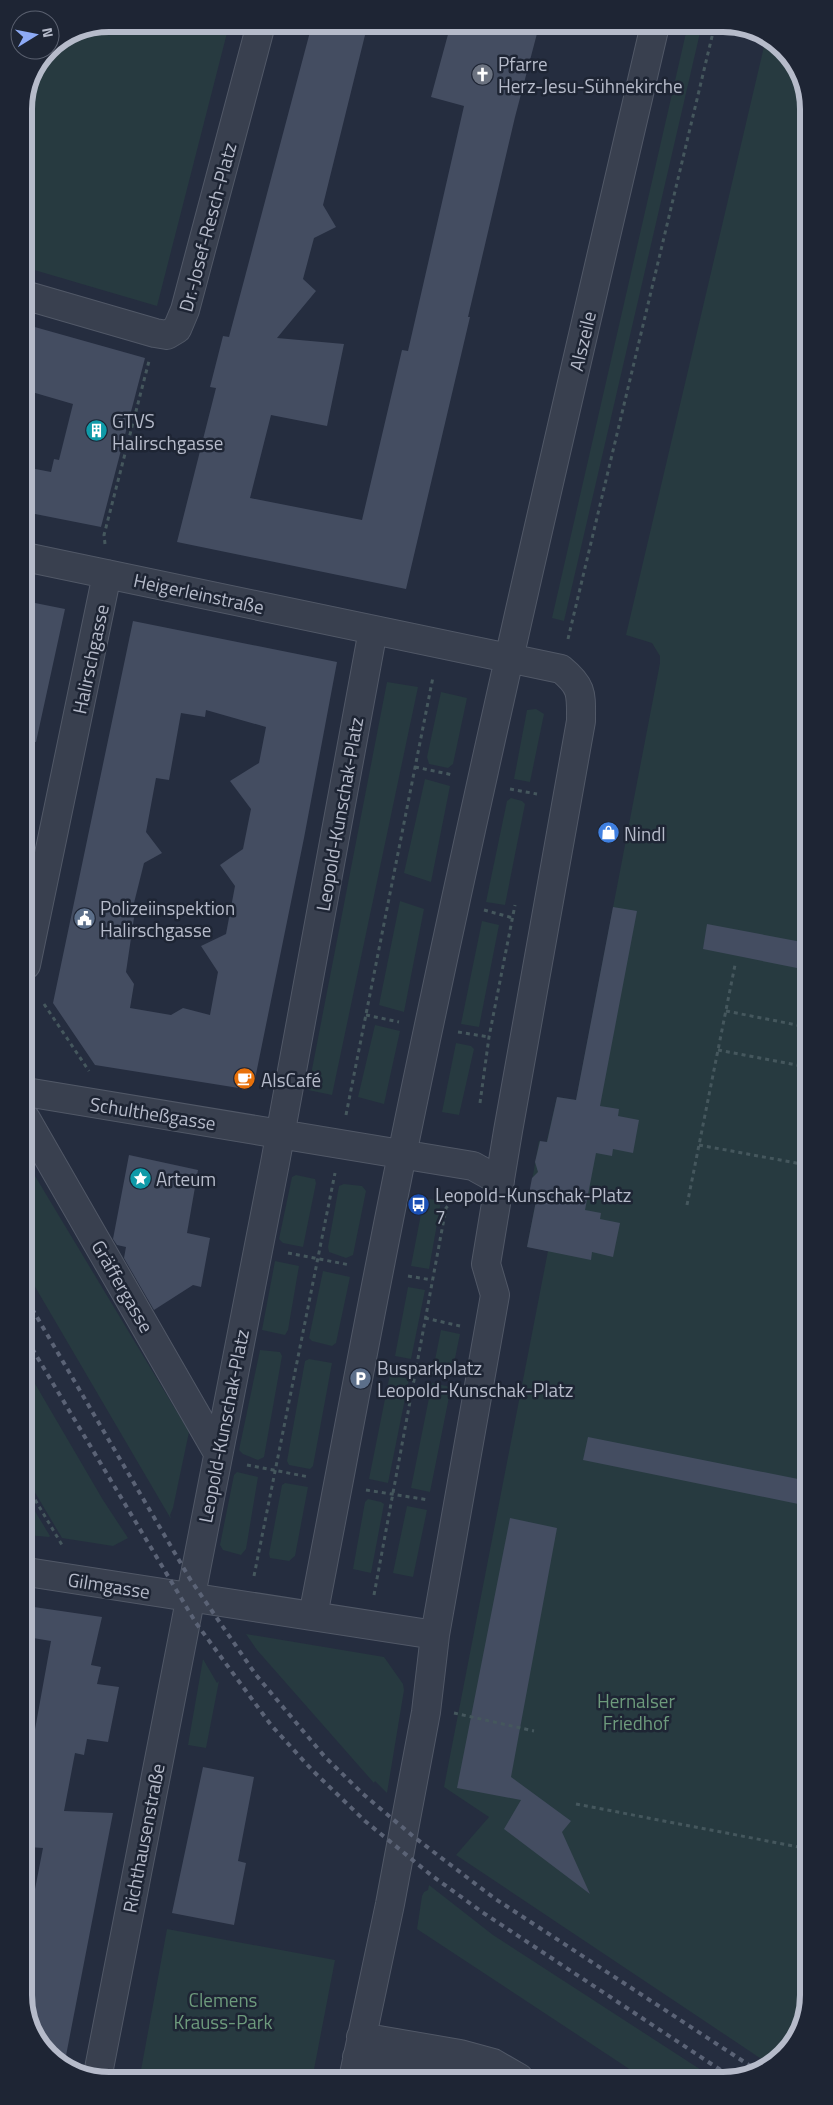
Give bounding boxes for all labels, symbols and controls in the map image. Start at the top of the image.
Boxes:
north arrow [10,10,60,60]
text: N [37,26,59,39]
place label: Pfarre Herz-Jesu-Sühnekirche [498,49,683,100]
church icon: Pfarre Herz-Jesu-Sühnekirche [470,62,494,86]
street label: Dr.-Josef-Resch-Platz [170,139,244,315]
street label: Alszeile [561,308,603,374]
place label: GTVS Halirschgasse [112,406,223,457]
building icon: GTVS Halirschgasse [84,419,108,443]
street label: Heigerleinstraße [131,565,267,621]
street label: Halirschgasse [64,602,116,716]
street label: Leopold-Kunschak-Platz [308,715,370,913]
place label: Nindl [624,819,666,848]
shop icon: Nindl [596,821,620,845]
place label: Polizeiinspektion Halirschgasse [100,893,235,944]
public building icon: Polizeiinspektion Halirschgasse [72,906,96,930]
place label: AlsCafé [261,1065,321,1094]
cafe icon: AlsCafé [233,1067,257,1091]
street label: Schultheßgasse [88,1089,218,1137]
place label: Arteum [156,1164,216,1193]
place icon: Arteum [128,1166,152,1190]
place label: Leopold-Kunschak-Platz 7 [435,1180,631,1231]
bus stop icon: Leopold-Kunschak-Platz 7 [407,1193,431,1217]
street label: Gräffergasse [85,1234,161,1338]
street label: Leopold-Kunschak-Platz [190,1327,256,1525]
place label: Busparkplatz Leopold-Kunschak-Platz [377,1353,573,1404]
parking icon: Busparkplatz Leopold-Kunschak-Platz [349,1366,373,1390]
street label: Gilmgasse [66,1564,152,1606]
park label: Hernalser Friedhof [597,1686,675,1737]
street label: Richthausenstraße [114,1761,172,1915]
park label: Clemens Krauss-Park [173,1985,273,2036]

